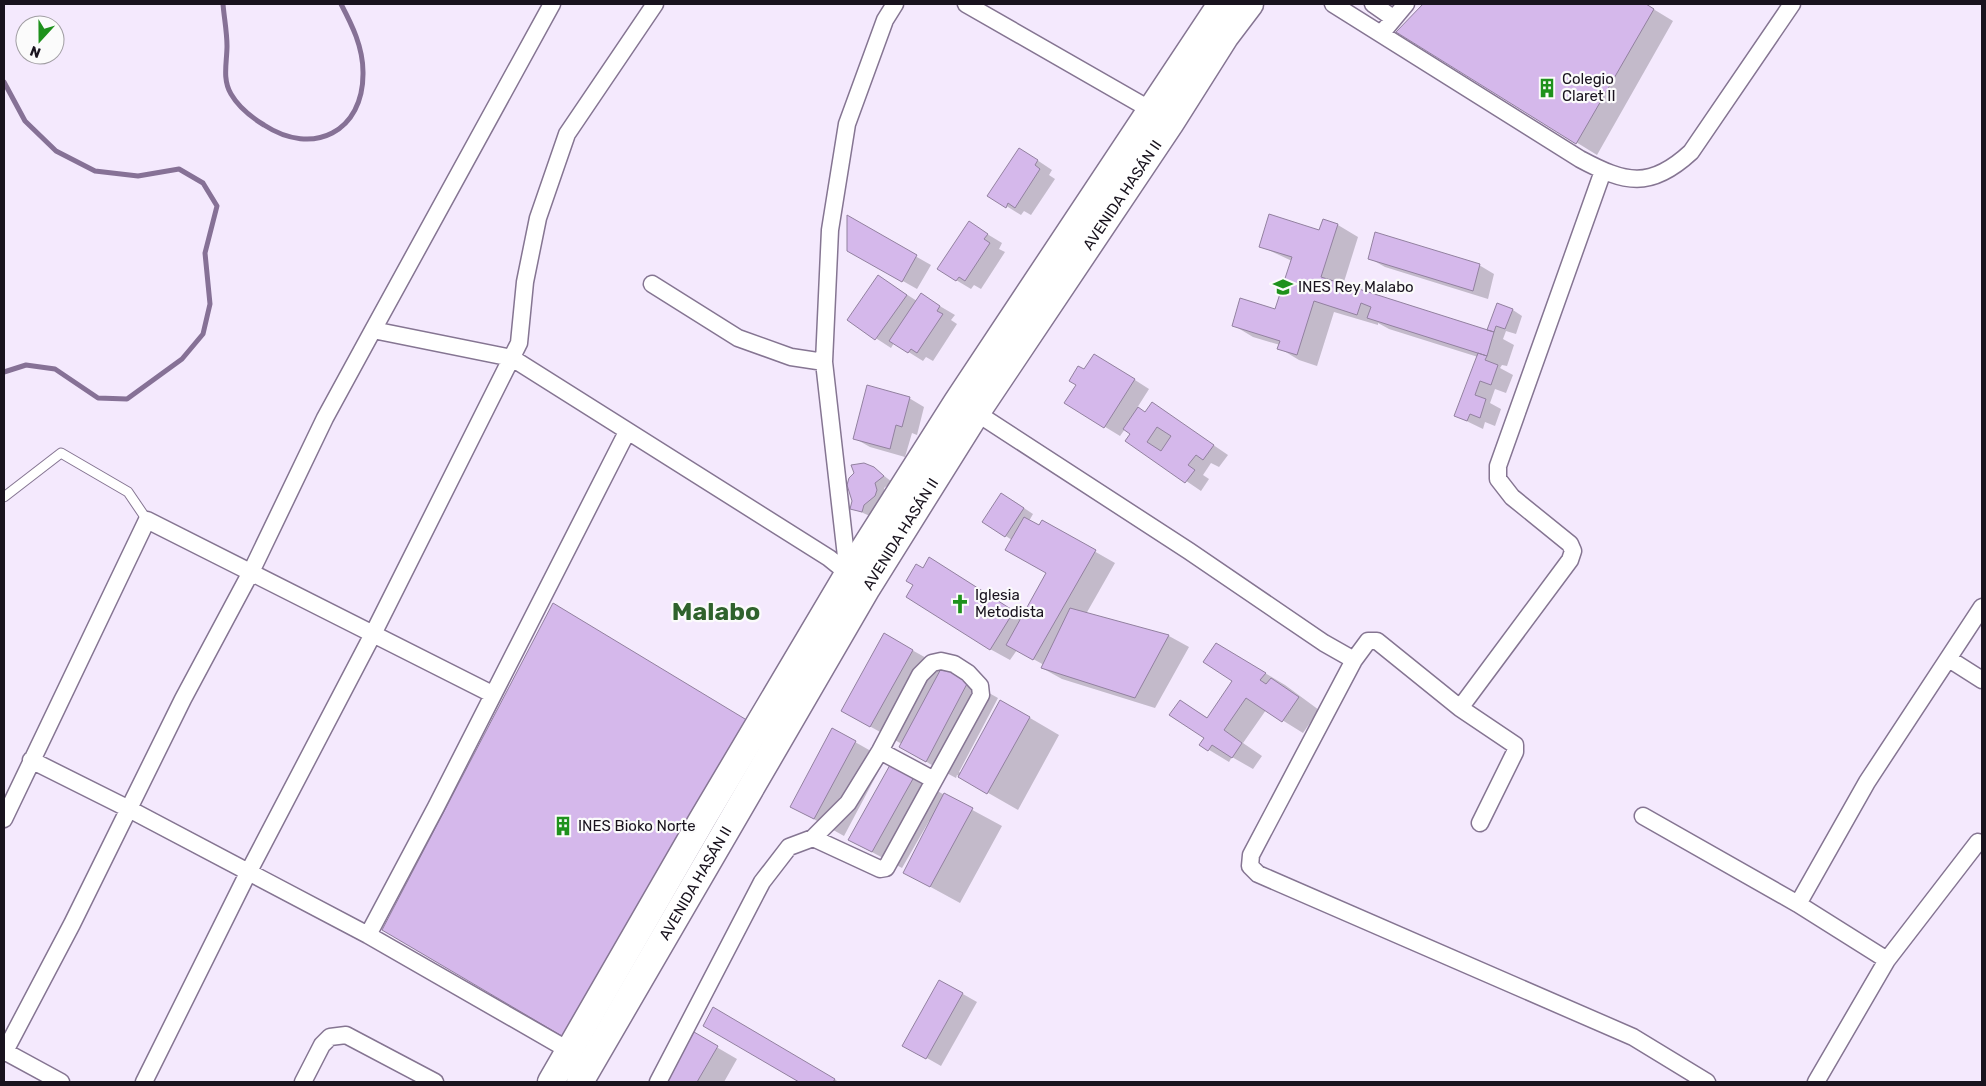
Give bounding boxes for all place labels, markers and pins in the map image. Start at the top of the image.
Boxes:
place label: Colegio Claret II [1562,70,1616,105]
building icon: Colegio Claret II [1536,77,1558,99]
school or university icon: INES Rey Malabo [1272,276,1294,298]
place label: INES Rey Malabo [1298,278,1414,296]
place label: Iglesia Metodista [975,586,1044,621]
church icon: Iglesia Metodista [949,593,971,615]
building icon: INES Bioko Norte [552,815,574,837]
place label: INES Bioko Norte [578,817,696,835]

